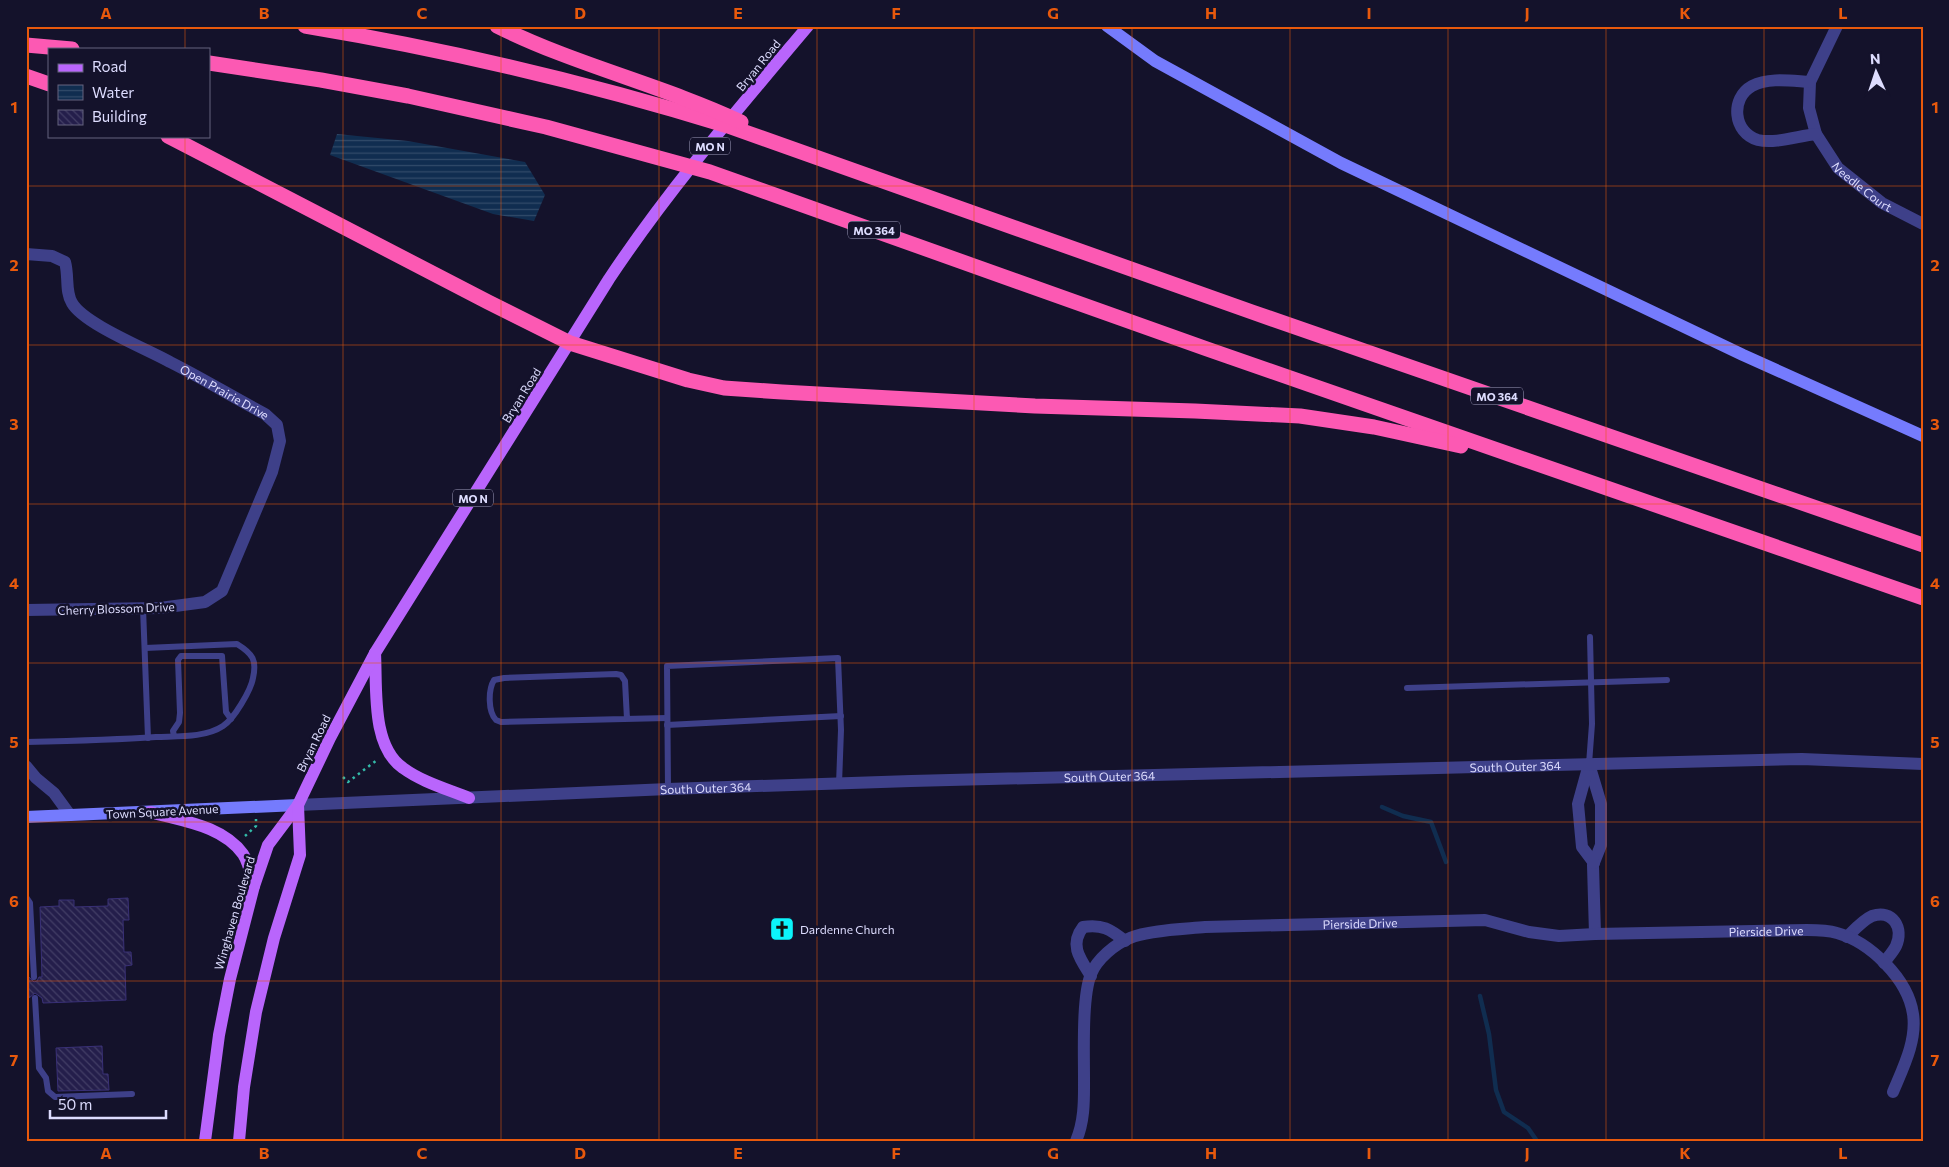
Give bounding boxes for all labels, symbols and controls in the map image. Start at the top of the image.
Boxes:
text: A [100,3,112,22]
text: B [259,3,270,22]
text: C [417,3,428,22]
text: D [574,3,586,22]
text: E [733,3,743,22]
text: F [891,3,901,22]
text: G [1047,3,1059,22]
text: H [1205,3,1217,22]
text: I [1366,3,1372,22]
text: J [1524,3,1530,22]
text: K [1679,3,1691,22]
text: L [1838,3,1848,22]
street label: Bryan Road [733,36,783,94]
legend [48,48,210,138]
north arrow [1852,48,1902,98]
text: N [1870,50,1881,67]
text: Road [92,57,127,75]
text: Water [92,83,134,101]
text: 1 [10,97,18,116]
text: 1 [1931,97,1939,116]
text: Building [92,107,147,125]
road number: MO N [690,138,730,154]
street label: Needle Court [1829,159,1894,214]
road number: MO 364 [848,222,900,238]
text: 2 [9,255,19,274]
text: 2 [1930,255,1940,274]
street label: Open Prairie Drive [178,362,273,422]
street label: Bryan Road [499,365,543,425]
road number: MO 364 [1471,388,1523,404]
text: 3 [9,414,19,433]
text: 3 [1930,414,1940,433]
road number: MO N [453,489,493,506]
text: 4 [9,573,19,592]
text: 4 [1930,573,1940,592]
street label: Cherry Blossom Drive [57,599,175,617]
street label: Bryan Road [293,712,333,774]
text: 5 [9,732,19,751]
text: 5 [1930,732,1940,751]
street label: South Outer 364 [1470,758,1561,774]
street label: South Outer 364 [1064,768,1155,784]
street label: South Outer 364 [660,779,751,796]
street label: Town Square Avenue [105,801,219,821]
street label: Winghaven Boulevard [211,854,257,972]
text: 6 [9,891,19,910]
text: 6 [1930,891,1940,910]
street label: Pierside Drive [1322,915,1398,931]
church icon: Dardenne Church [769,916,795,942]
place label: Dardenne Church [800,922,895,936]
street label: Pierside Drive [1729,923,1804,938]
text: 7 [10,1050,19,1069]
text: 7 [1931,1050,1940,1069]
scale bar [50,1087,166,1119]
text: 50 m [58,1095,92,1113]
text: A [100,1143,112,1162]
text: B [259,1143,270,1162]
text: C [417,1143,428,1162]
text: D [574,1143,586,1162]
text: E [733,1143,743,1162]
text: F [891,1143,901,1162]
text: G [1047,1143,1059,1162]
text: H [1205,1143,1217,1162]
text: I [1366,1143,1372,1162]
text: J [1524,1143,1530,1162]
text: K [1679,1143,1691,1162]
text: L [1838,1143,1848,1162]

